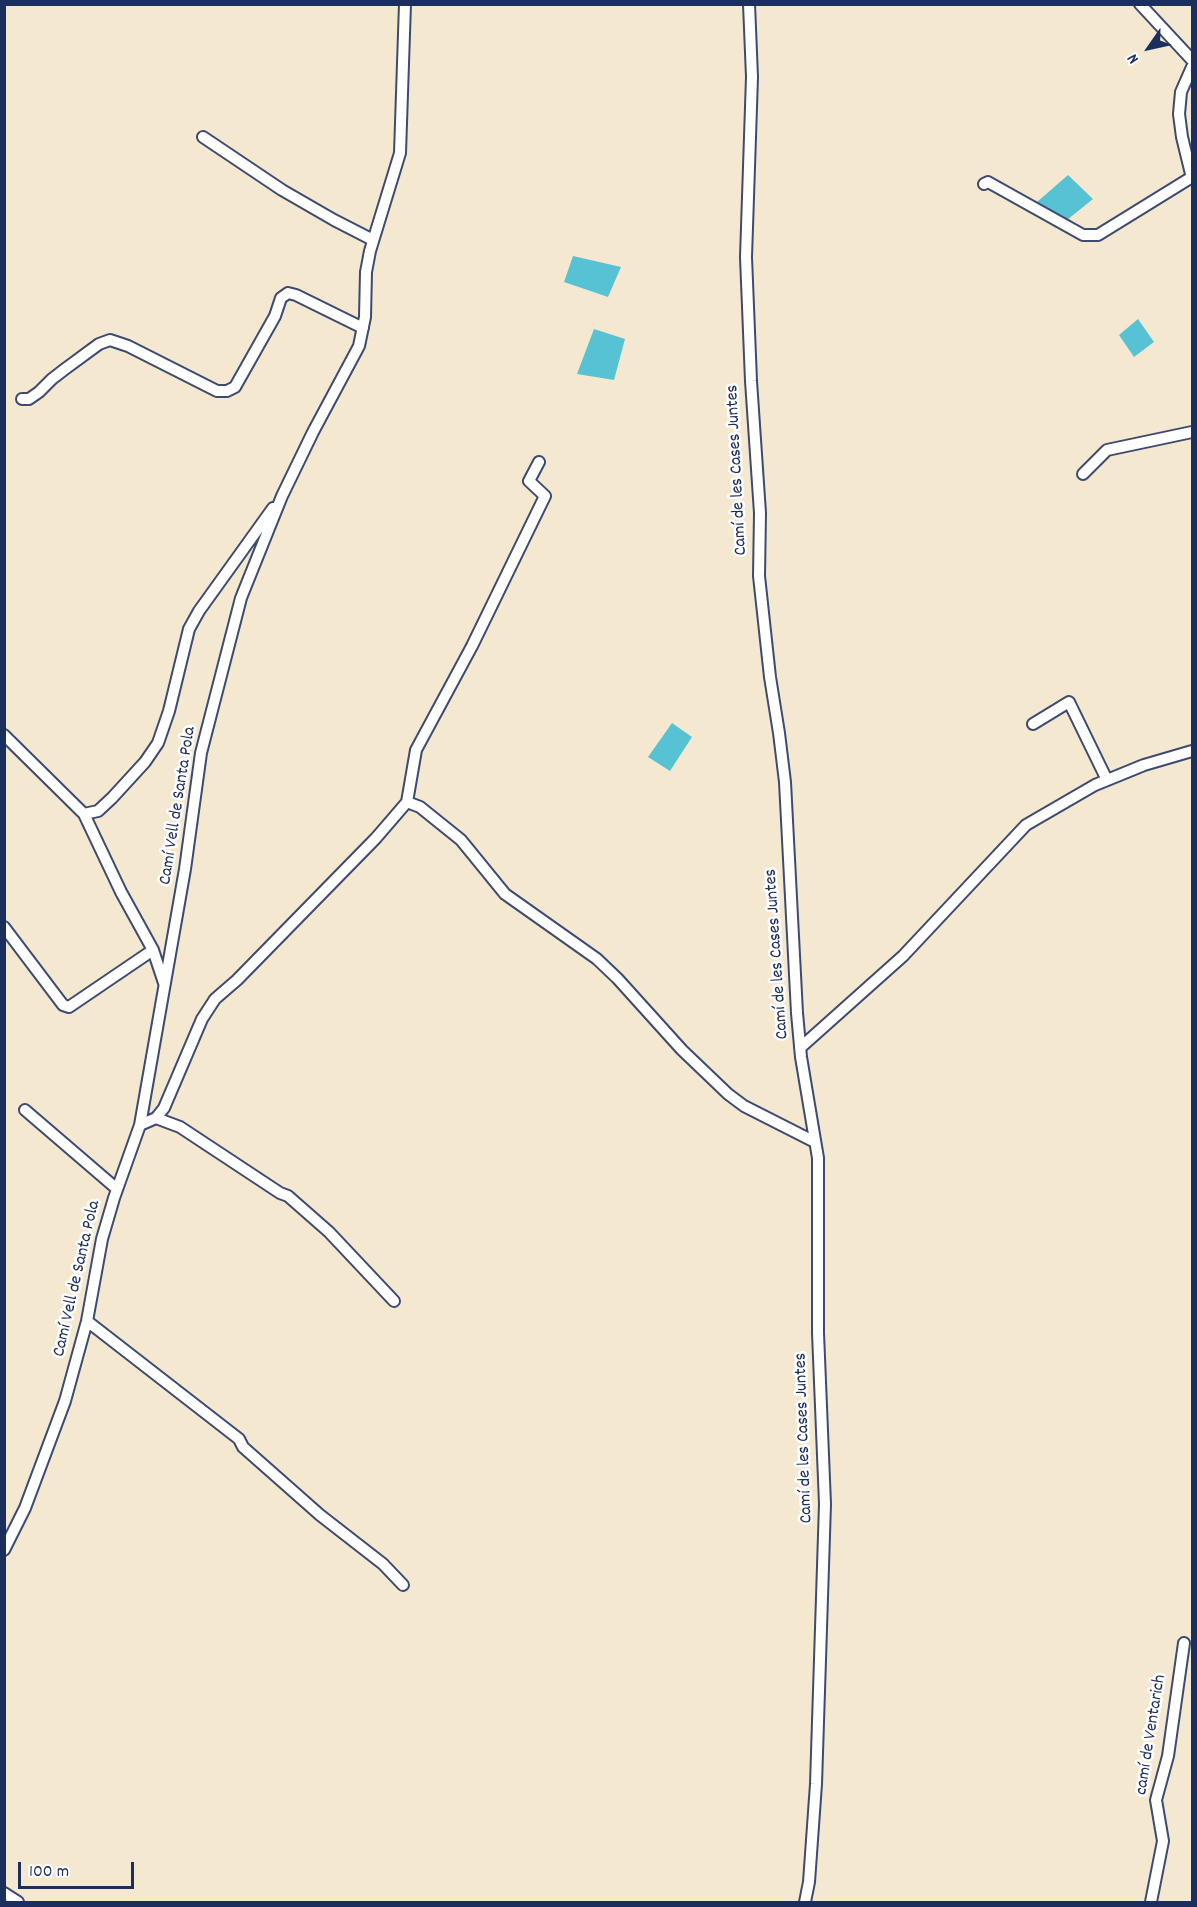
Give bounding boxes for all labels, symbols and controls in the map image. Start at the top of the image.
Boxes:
north arrow [1119,18,1179,78]
text: N [1122,49,1145,68]
street label: Camí de les Cases Juntes [723,384,753,556]
street label: Camí Vell de Santa Pola [156,725,202,887]
street label: Camí de les Cases Juntes [761,868,795,1040]
street label: Camí Vell de Santa Pola [50,1199,106,1359]
street label: Camí de les Cases Juntes [791,1352,819,1524]
street label: camí de Ventarich [1132,1673,1172,1797]
scale bar [21,1850,136,1888]
text: 100 m [29,1860,69,1885]

